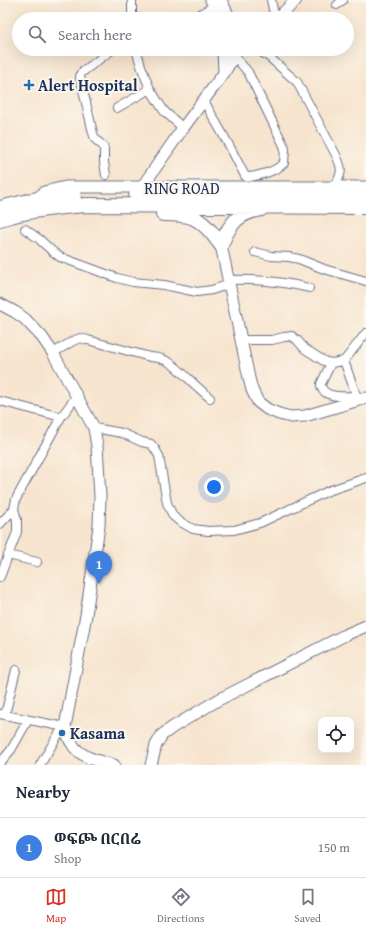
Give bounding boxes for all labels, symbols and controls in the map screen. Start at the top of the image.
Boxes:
search box [12,12,354,56]
icon: search [26,23,48,45]
text: Search here [58,24,132,45]
place label: Alert Hospital [38,73,138,97]
marker: Alert Hospital [23,79,35,91]
street label: RING ROAD [144,176,220,200]
your location [204,477,224,497]
pin: 1 [86,551,112,584]
map controls [318,717,354,753]
button: locate [318,717,354,753]
place label: Kasama [70,721,126,745]
marker: Kasama [57,728,67,738]
text: Nearby [16,779,70,804]
text: ወፍጮ በርበሬ [54,828,141,849]
text: 1 [26,838,32,857]
text: 150 m [318,838,350,857]
text: Shop [54,849,81,868]
tab: Map [45,886,67,926]
tab: Directions [157,886,204,926]
tab: Saved [294,886,321,926]

